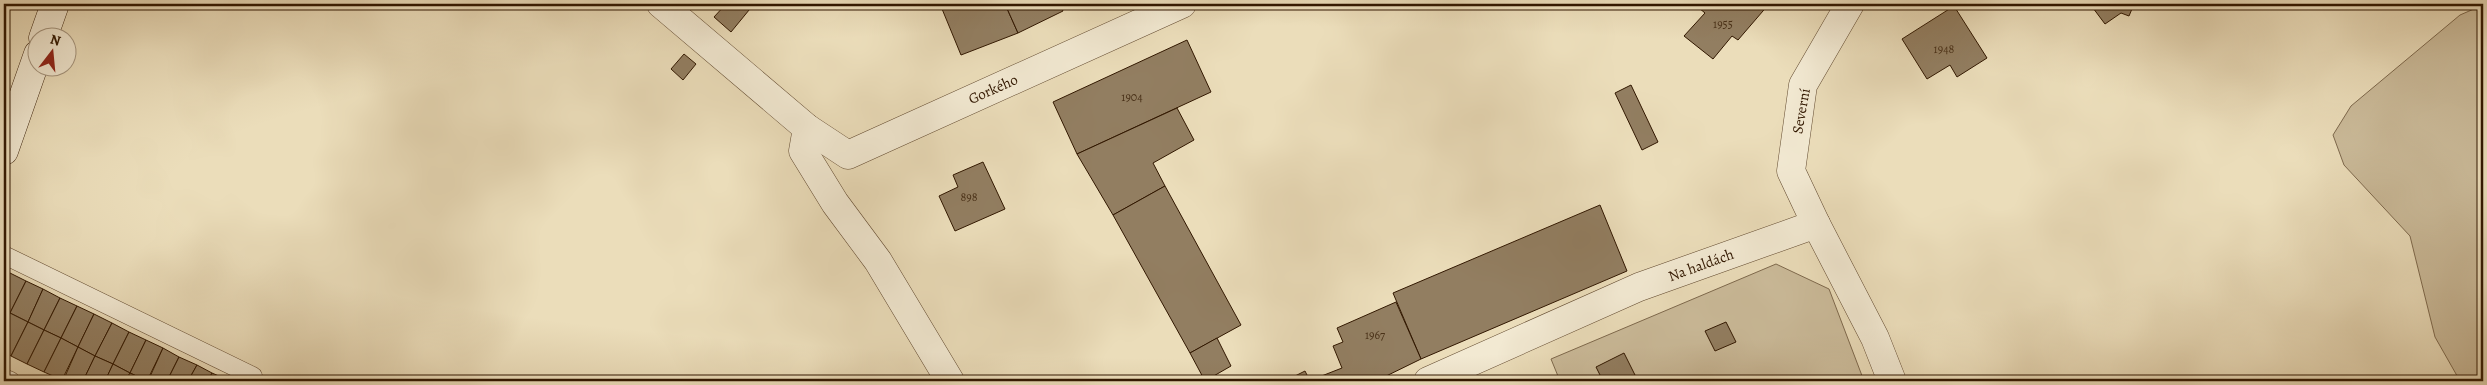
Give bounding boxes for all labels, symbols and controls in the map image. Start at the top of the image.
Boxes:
house number: 1955 [1713,16,1733,32]
north arrow [28,28,78,78]
text: N [48,29,63,51]
house number: 1948 [1934,41,1955,57]
street label: Gorkého [965,69,1021,109]
street label: Severní [1787,87,1815,135]
house number: 1904 [1121,89,1143,105]
house number: 898 [960,189,978,205]
street label: Na haldách [1665,244,1737,286]
house number: 1967 [1365,327,1386,343]

